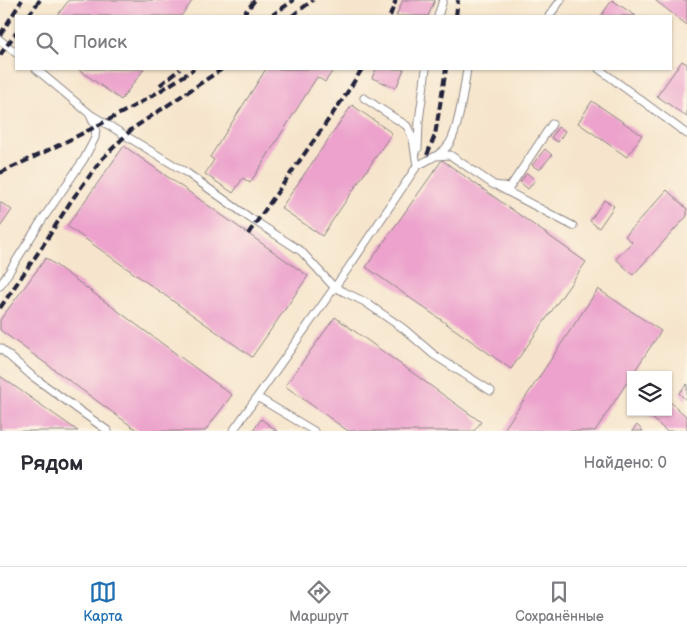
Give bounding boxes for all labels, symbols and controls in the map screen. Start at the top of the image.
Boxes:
search box [15,15,672,70]
icon: search [33,29,61,57]
text: Поиск [73,31,127,54]
map controls [627,371,672,416]
button: layers [627,371,672,416]
text: Рядом [20,451,83,476]
text: Найдено: 0 [584,454,667,473]
tab: Карта [83,578,123,625]
tab: Маршрут [289,578,349,625]
tab: Сохранённые [515,578,604,625]

